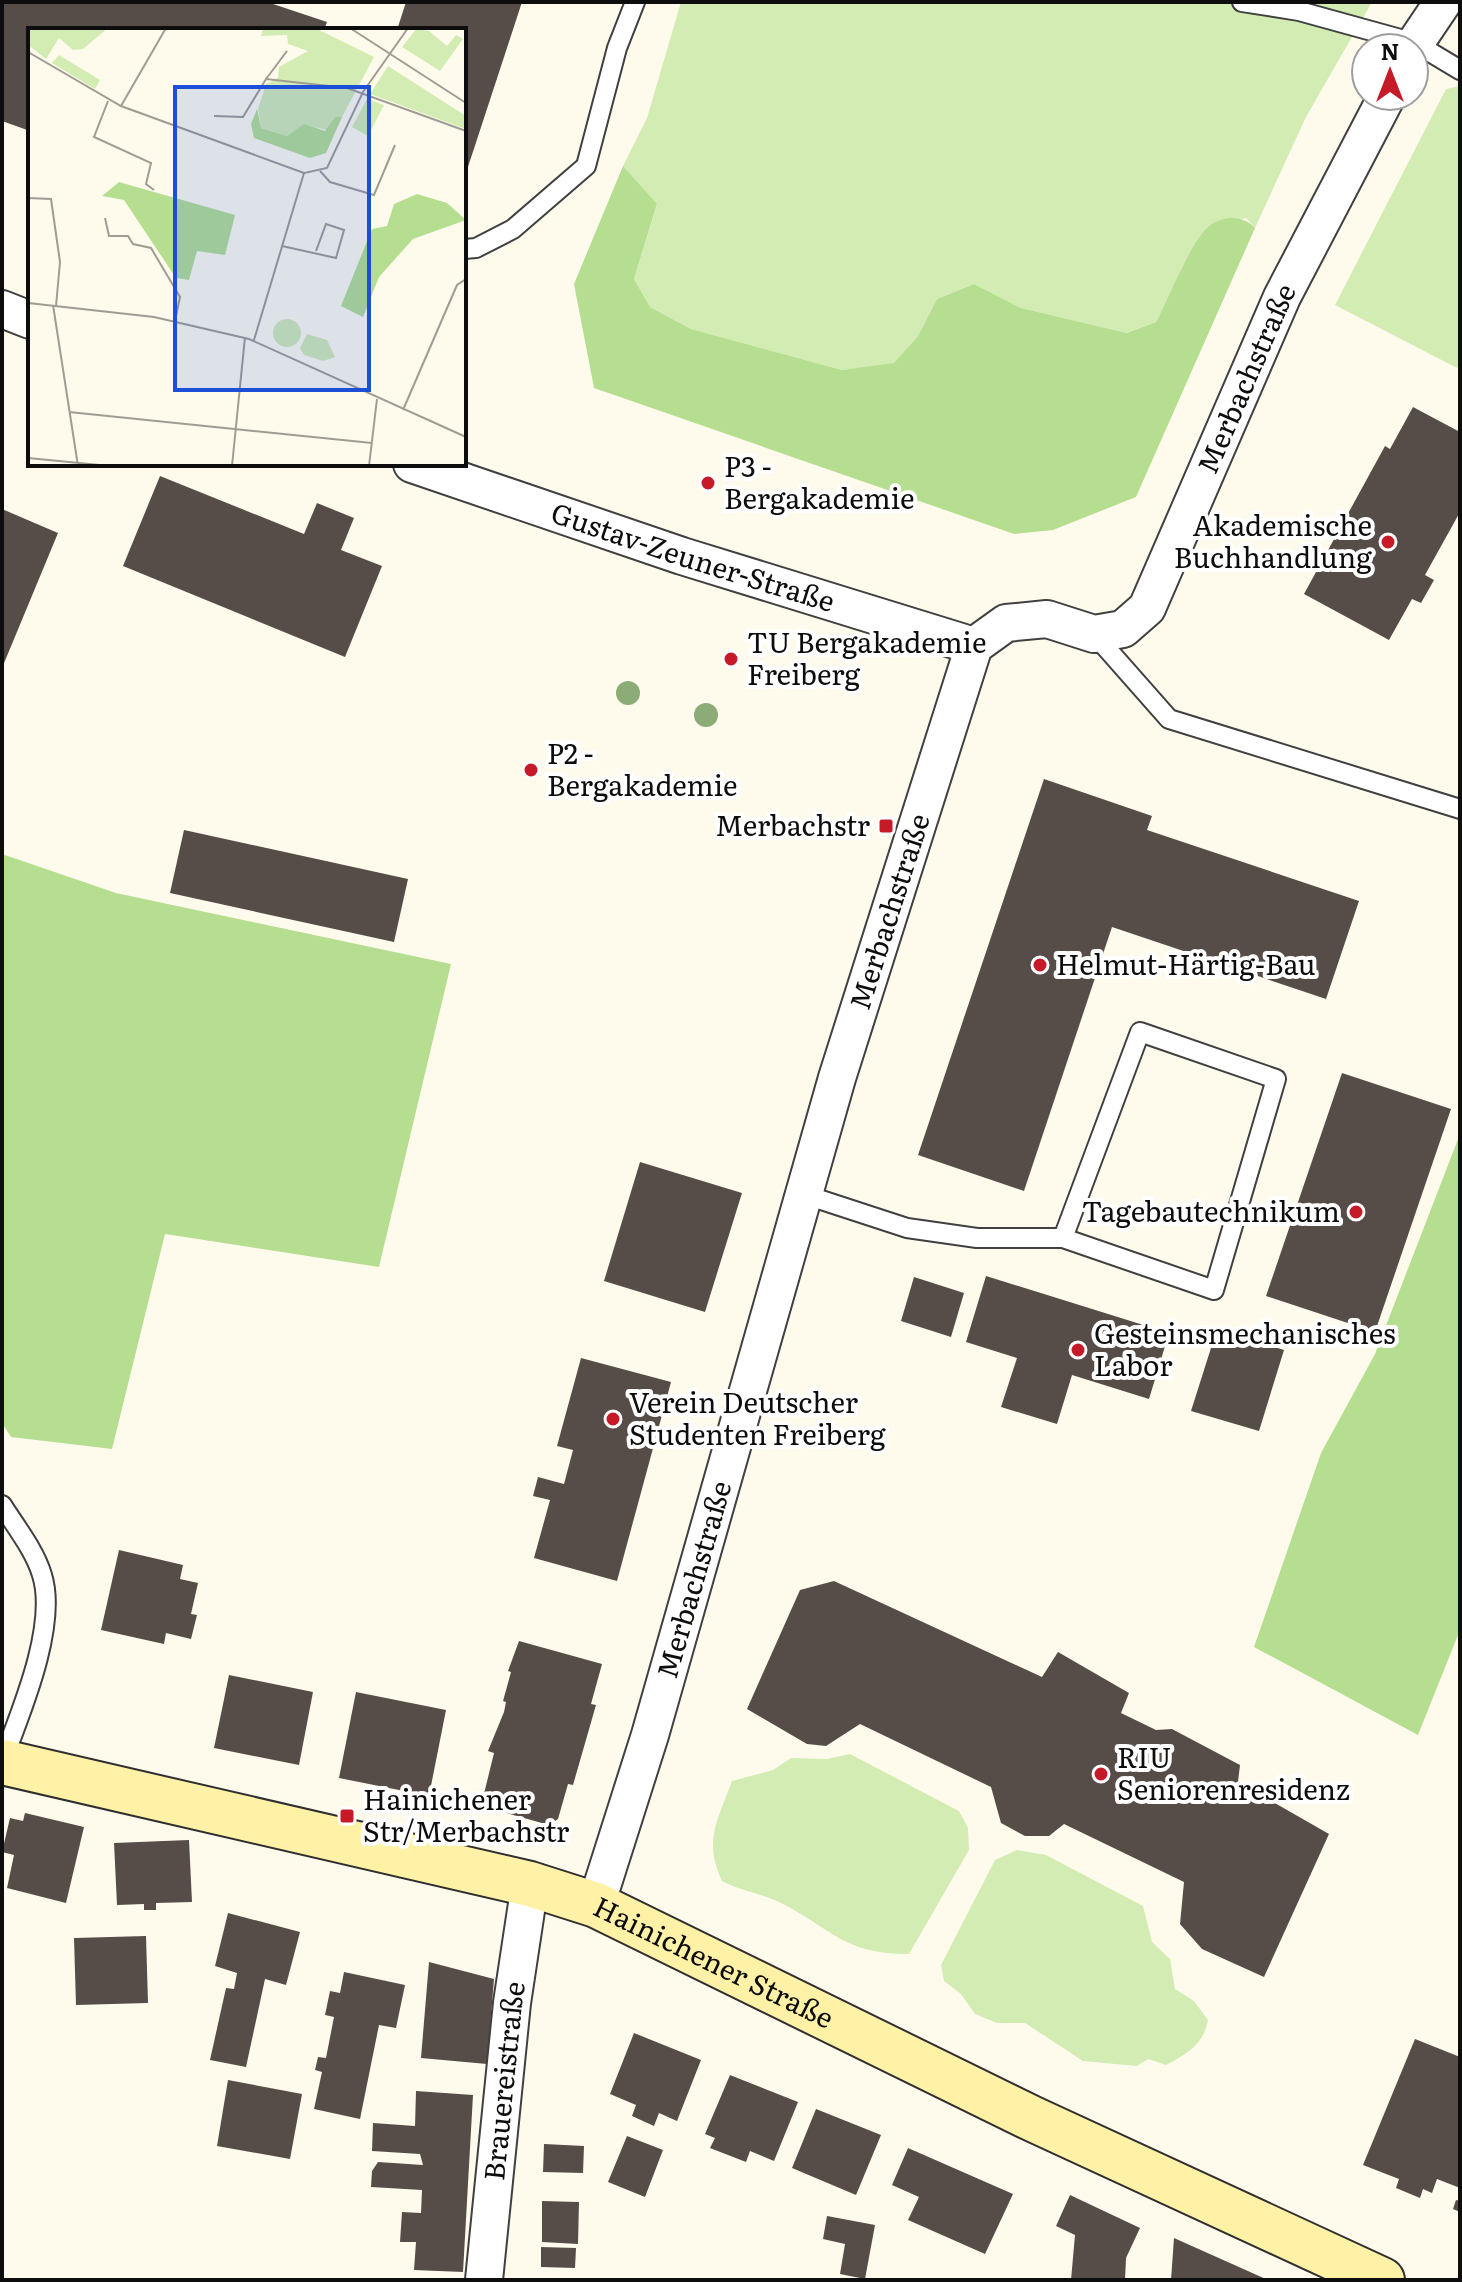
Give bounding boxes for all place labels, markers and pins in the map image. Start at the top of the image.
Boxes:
place label: P3 - Bergakademie [724,444,915,518]
marker: P3 - Bergakademie [699,474,717,492]
place label: Akademische Buchhandlung [1174,503,1372,577]
marker: Akademische Buchhandlung [1379,533,1397,551]
place label: TU Bergakademie Freiberg [747,620,986,694]
marker: TU Bergakademie Freiberg [722,650,740,668]
place label: P2 - Bergakademie [547,731,738,805]
marker: P2 - Bergakademie [522,761,540,779]
place label: Merbachstr [715,803,871,845]
marker: Merbachstr [877,817,895,835]
place label: Helmut-Härtig-Bau [1056,942,1316,984]
marker: Helmut-Härtig-Bau [1031,956,1049,974]
place label: Tagebautechnikum [1082,1189,1340,1231]
marker: Tagebautechnikum [1347,1203,1365,1221]
place label: Gesteinsmechanisches Labor [1094,1311,1396,1385]
marker: Gesteinsmechanisches Labor [1069,1341,1087,1359]
place label: Verein Deutscher Studenten Freiberg [629,1380,886,1454]
marker: Verein Deutscher Studenten Freiberg [604,1410,622,1428]
place label: RIU Seniorenresidenz [1117,1735,1350,1809]
marker: RIU Seniorenresidenz [1092,1765,1110,1783]
place label: Hainichener Str/Merbachstr [363,1777,570,1851]
marker: Hainichener Str/Merbachstr [338,1807,356,1825]

